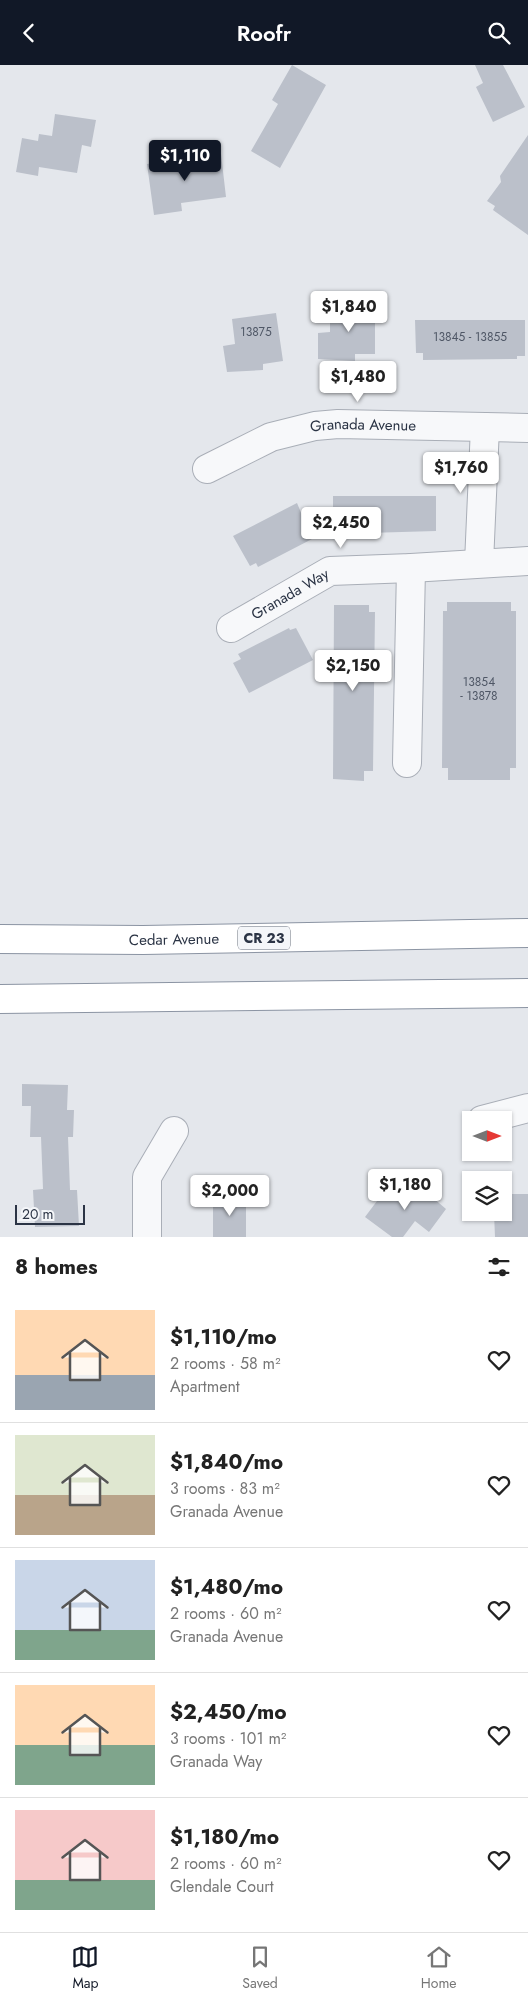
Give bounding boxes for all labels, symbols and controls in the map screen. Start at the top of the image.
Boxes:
text: Roofr [237,17,291,49]
icon: back [15,19,43,47]
icon: search [485,19,513,47]
pin: $1,110 [144,139,226,182]
text: $1,110 [160,144,210,167]
pin: $1,840 [308,291,390,333]
text: $1,840 [321,295,377,318]
house number: 13875 [240,323,272,341]
house number: 13845 - 13855 [433,328,507,346]
pin: $1,480 [317,361,399,403]
text: $1,480 [330,365,386,388]
street label: Granada Avenue [309,413,417,437]
pin: $1,760 [420,451,502,494]
text: $1,760 [434,456,488,479]
pin: $2,450 [300,507,382,549]
text: $2,450 [312,511,370,534]
street label: Granada Way [247,563,333,625]
pin: $2,150 [312,649,394,692]
text: $2,150 [326,654,380,677]
house number: 13854 - 13878 [460,673,498,705]
road number: CR 23 [238,926,290,949]
street label: Cedar Avenue [129,928,220,951]
north arrow [462,1111,512,1161]
map controls [462,1111,512,1221]
pin: $1,180 [364,1169,446,1211]
button: layers [462,1171,512,1221]
text: $1,180 [379,1173,431,1196]
pin: $2,000 [189,1175,271,1217]
text: $2,000 [201,1179,259,1202]
scale bar [15,1202,85,1225]
text: 20 m [22,1204,54,1224]
text: 8 homes [15,1252,98,1282]
icon: filters [485,1253,513,1281]
text: $1,110/mo [170,1322,277,1352]
icon: home [55,1330,115,1390]
icon: heart [485,1346,513,1374]
text: 2 rooms · 58 m² [170,1352,281,1375]
text: Apartment [170,1375,240,1398]
text: $1,840/mo [170,1447,283,1477]
icon: home [55,1455,115,1515]
icon: heart [485,1471,513,1499]
text: 3 rooms · 83 m² [170,1477,280,1500]
text: Granada Avenue [170,1500,283,1523]
text: $1,480/mo [170,1572,283,1602]
icon: home [55,1580,115,1640]
icon: heart [485,1596,513,1624]
text: 2 rooms · 60 m² [170,1602,282,1625]
text: Granada Avenue [170,1625,283,1648]
text: $2,450/mo [170,1697,287,1727]
icon: home [55,1705,115,1765]
icon: heart [485,1721,513,1749]
text: 3 rooms · 101 m² [170,1727,286,1750]
text: Granada Way [170,1750,262,1773]
text: $1,180/mo [170,1822,279,1852]
icon: home [55,1830,115,1890]
icon: heart [485,1846,513,1874]
text: 2 rooms · 60 m² [170,1852,282,1875]
text: Glendale Court [170,1875,274,1898]
tab: Map [71,1943,99,1993]
tab: Saved [242,1943,278,1993]
tab: Home [421,1943,457,1993]

